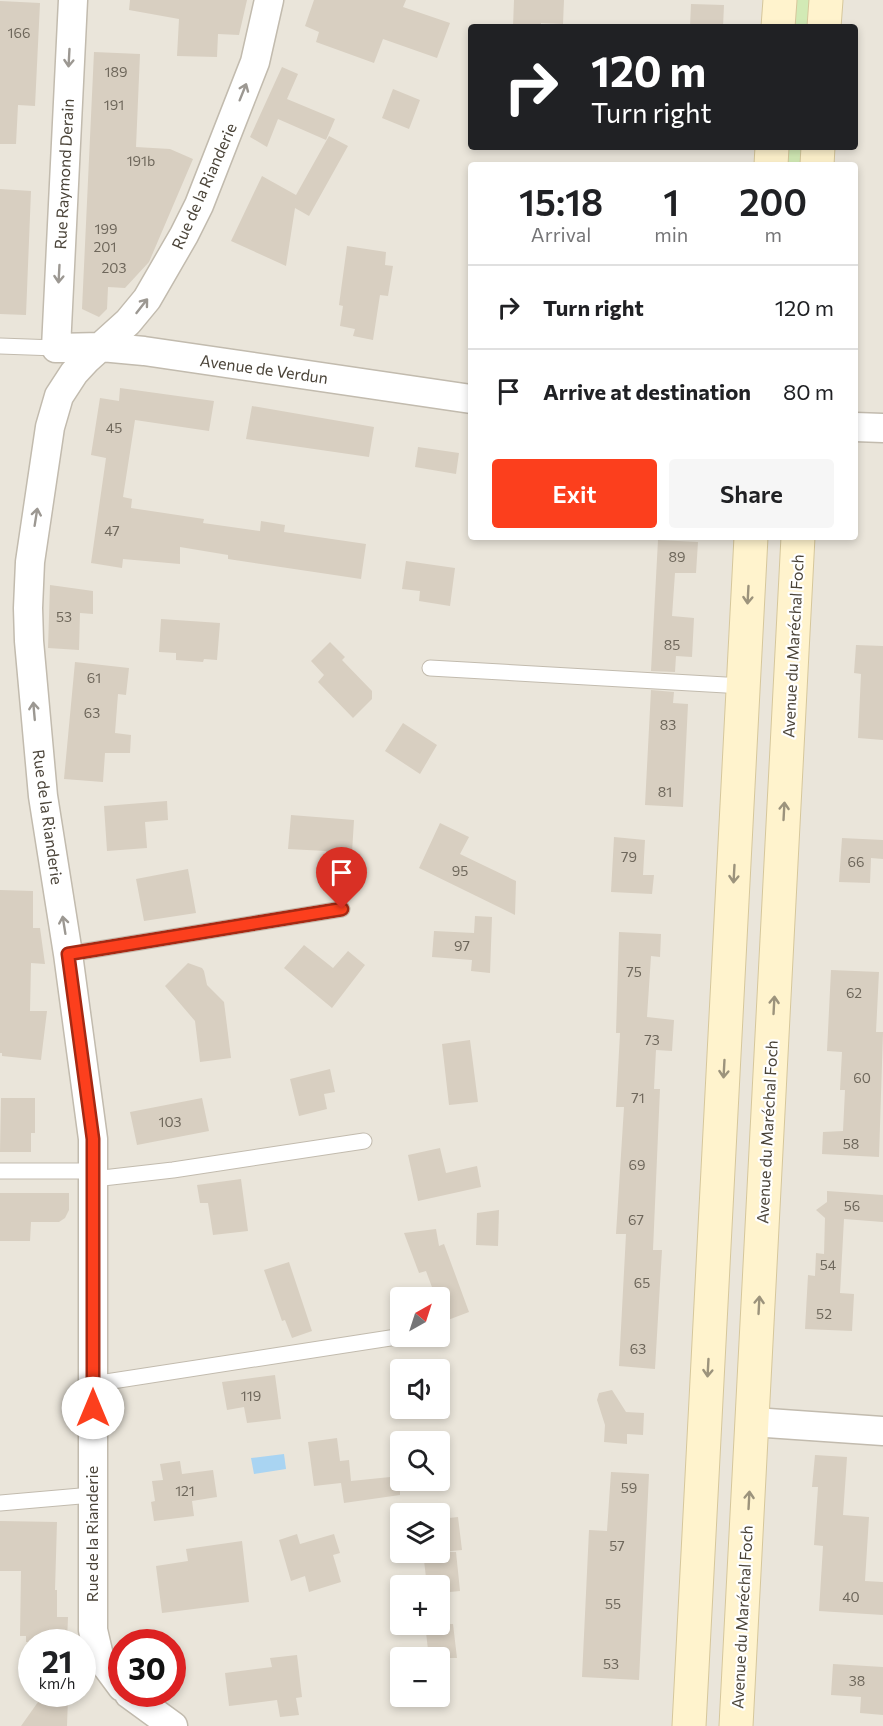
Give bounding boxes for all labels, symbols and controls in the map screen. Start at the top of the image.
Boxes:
house number: 166 [8,24,30,41]
text: 120 m [591,44,706,96]
one-way arrow [64,48,75,68]
icon: right [492,48,570,126]
house number: 189 [105,63,127,80]
one-way arrow [238,84,249,102]
house number: 191 [104,96,124,113]
text: Turn right [591,96,711,129]
street label: Rue Raymond Derain [50,98,77,250]
street label: Rue de la Rianderie [167,120,240,252]
house number: 191b [127,152,155,169]
text: 15:18 [519,179,603,223]
text: 1 [663,179,679,223]
text: 200 [739,179,807,223]
house number: 199 [95,220,117,237]
text: Arrival [531,222,591,246]
text: min [654,222,688,246]
text: m [764,222,782,246]
house number: 201 [94,238,116,255]
house number: 203 [102,259,126,276]
one-way arrow [53,264,65,284]
icon: right [492,291,525,324]
text: Turn right [543,294,644,321]
text: 120 m [775,294,834,321]
one-way arrow [135,298,148,314]
street label: Avenue de Verdun [199,350,329,387]
icon: arrive [492,375,525,408]
text: Arrive at destination [543,378,751,405]
text: 80 m [783,378,834,405]
house number: 45 [106,419,122,436]
button: Exit [492,459,657,528]
button: Share [669,459,834,528]
one-way arrow [31,507,42,527]
house number: 47 [104,522,120,539]
house number: 89 [669,548,686,565]
street label: Avenue du Maréchal Foch [778,554,807,738]
one-way arrow [742,585,753,605]
house number: 53 [56,608,72,625]
house number: 85 [664,636,680,653]
house number: 61 [87,669,101,686]
one-way arrow [28,702,39,722]
house number: 63 [84,704,100,721]
house number: 83 [660,716,676,733]
street label: Rue de la Rianderie [30,748,67,886]
house number: 81 [658,783,672,800]
one-way arrow [779,801,790,821]
pin [316,847,367,909]
house number: 79 [621,848,637,865]
house number: 66 [848,853,865,870]
icon: arrive [325,856,358,889]
house number: 95 [452,862,468,879]
one-way arrow [728,864,739,884]
one-way arrow [58,916,69,935]
house number: 97 [454,937,470,954]
house number: 75 [626,963,642,980]
house number: 62 [846,984,862,1001]
one-way arrow [768,996,779,1016]
house number: 73 [644,1031,660,1048]
street label: Avenue du Maréchal Foch [752,1040,781,1224]
one-way arrow [718,1058,729,1078]
house number: 60 [853,1069,871,1086]
house number: 71 [631,1089,645,1106]
house number: 103 [158,1113,182,1130]
house number: 58 [843,1135,859,1152]
house number: 69 [629,1156,645,1173]
house number: 56 [844,1197,860,1214]
house number: 67 [628,1211,644,1228]
house number: 54 [820,1256,837,1273]
house number: 65 [634,1274,650,1291]
north arrow [390,1287,450,1347]
map controls [390,1287,450,1707]
one-way arrow [753,1296,764,1316]
house number: 52 [816,1305,832,1322]
house number: 63 [630,1340,646,1357]
one-way arrow [703,1358,714,1378]
button: sound [390,1359,450,1419]
position arrow [61,1376,125,1440]
house number: 119 [241,1387,261,1404]
button: search [390,1431,450,1491]
street label: Rue de la Rianderie [82,1466,101,1602]
house number: 59 [621,1479,637,1496]
house number: 121 [175,1482,195,1499]
one-way arrow [743,1490,754,1510]
button: layers [390,1503,450,1563]
street label: Avenue du Maréchal Foch [727,1525,756,1709]
house number: 57 [609,1537,625,1554]
button: + [390,1575,450,1635]
house number: 40 [842,1588,860,1605]
house number: 55 [605,1595,621,1612]
speed limit sign: 30 [108,1629,186,1707]
text: 21 [42,1642,72,1679]
button: − [390,1647,450,1707]
house number: 53 [603,1655,619,1672]
house number: 38 [849,1672,865,1689]
text: km/h [39,1674,75,1692]

